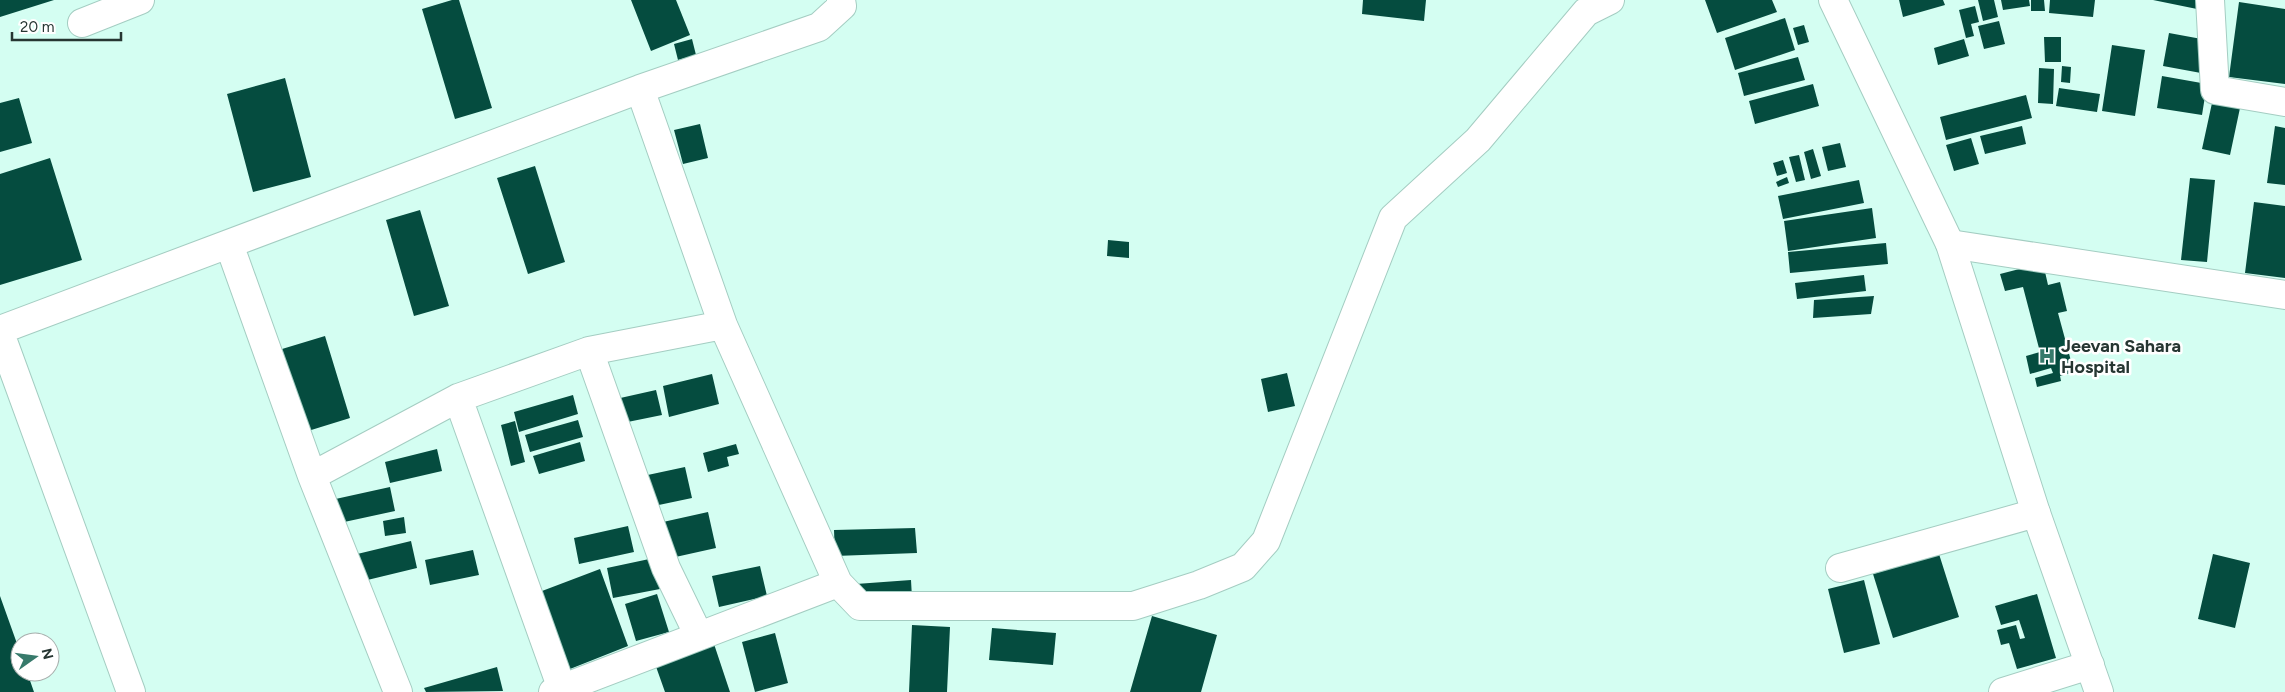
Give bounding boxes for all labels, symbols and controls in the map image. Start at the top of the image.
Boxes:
scale bar [12,10,121,42]
text: 20 m [20,18,54,36]
place label: Jeevan Sahara Hospital [2061,335,2181,378]
hospital icon: Jeevan Sahara Hospital [2037,346,2057,366]
north arrow [10,632,60,682]
text: N [38,647,57,661]

